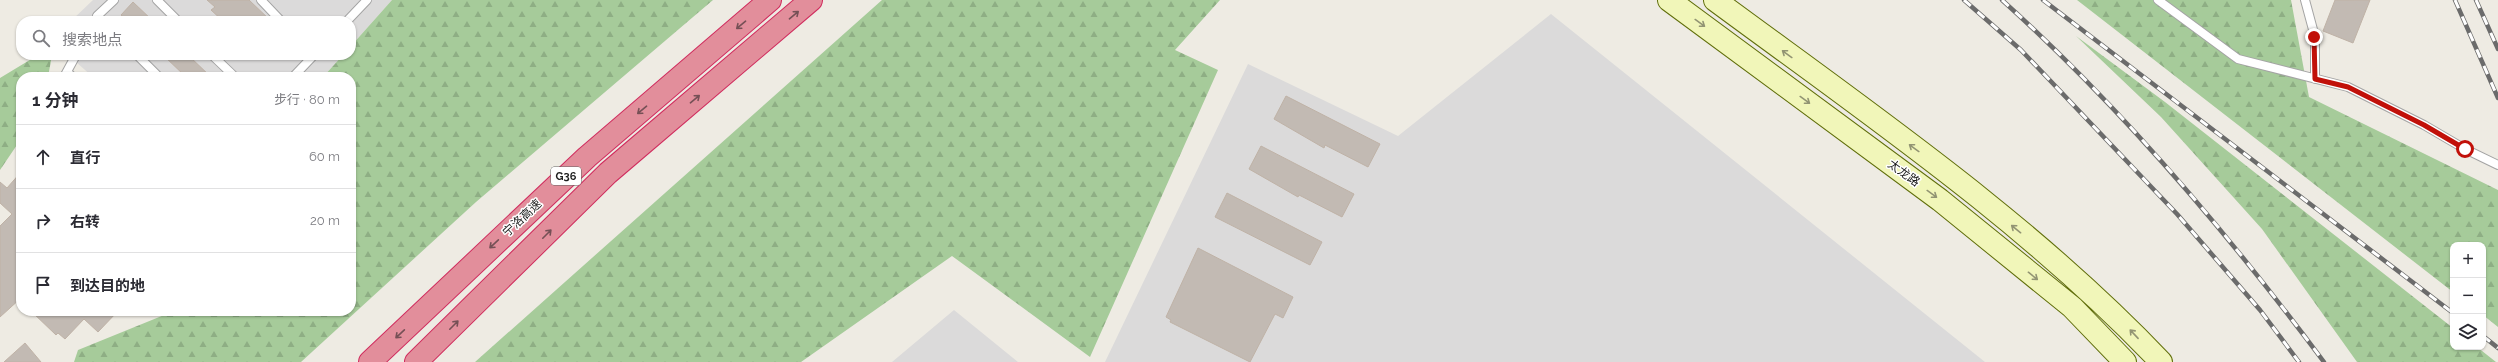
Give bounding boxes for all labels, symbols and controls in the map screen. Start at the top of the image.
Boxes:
one-way arrow [788,10,799,19]
search box [16,16,356,60]
one-way arrow [1695,19,1706,27]
one-way arrow [735,21,746,30]
icon: search [30,27,52,49]
route end [2305,28,2323,46]
text: 搜索地点 [62,31,122,49]
one-way arrow [1782,50,1793,58]
text: 1 分钟 [32,90,78,110]
text: 步行 · 80 m [274,92,340,107]
one-way arrow [689,95,700,104]
one-way arrow [1799,96,1810,105]
one-way arrow [637,105,647,114]
route start [2456,140,2474,158]
one-way arrow [1909,143,1920,152]
icon: ahead [32,146,54,168]
text: 直行 [70,149,100,167]
text: 60 m [309,149,340,164]
street label: 太龙路 [1885,157,1923,189]
road number: G36 [551,167,581,185]
one-way arrow [1926,190,1937,199]
street label: 宁洛高速 [500,197,544,239]
icon: right [32,210,54,232]
text: 右转 [70,213,100,231]
text: 20 m [310,213,340,228]
one-way arrow [2011,224,2022,233]
one-way arrow [542,229,552,238]
one-way arrow [489,240,499,249]
map controls [2450,242,2486,350]
button: + [2450,242,2486,278]
one-way arrow [2028,271,2039,280]
icon: arrive [32,274,54,296]
text: 到达目的地 [70,277,145,295]
button: − [2450,278,2486,314]
button: layers [2450,314,2486,350]
one-way arrow [449,320,459,330]
one-way arrow [395,329,405,338]
one-way arrow [2129,329,2139,339]

